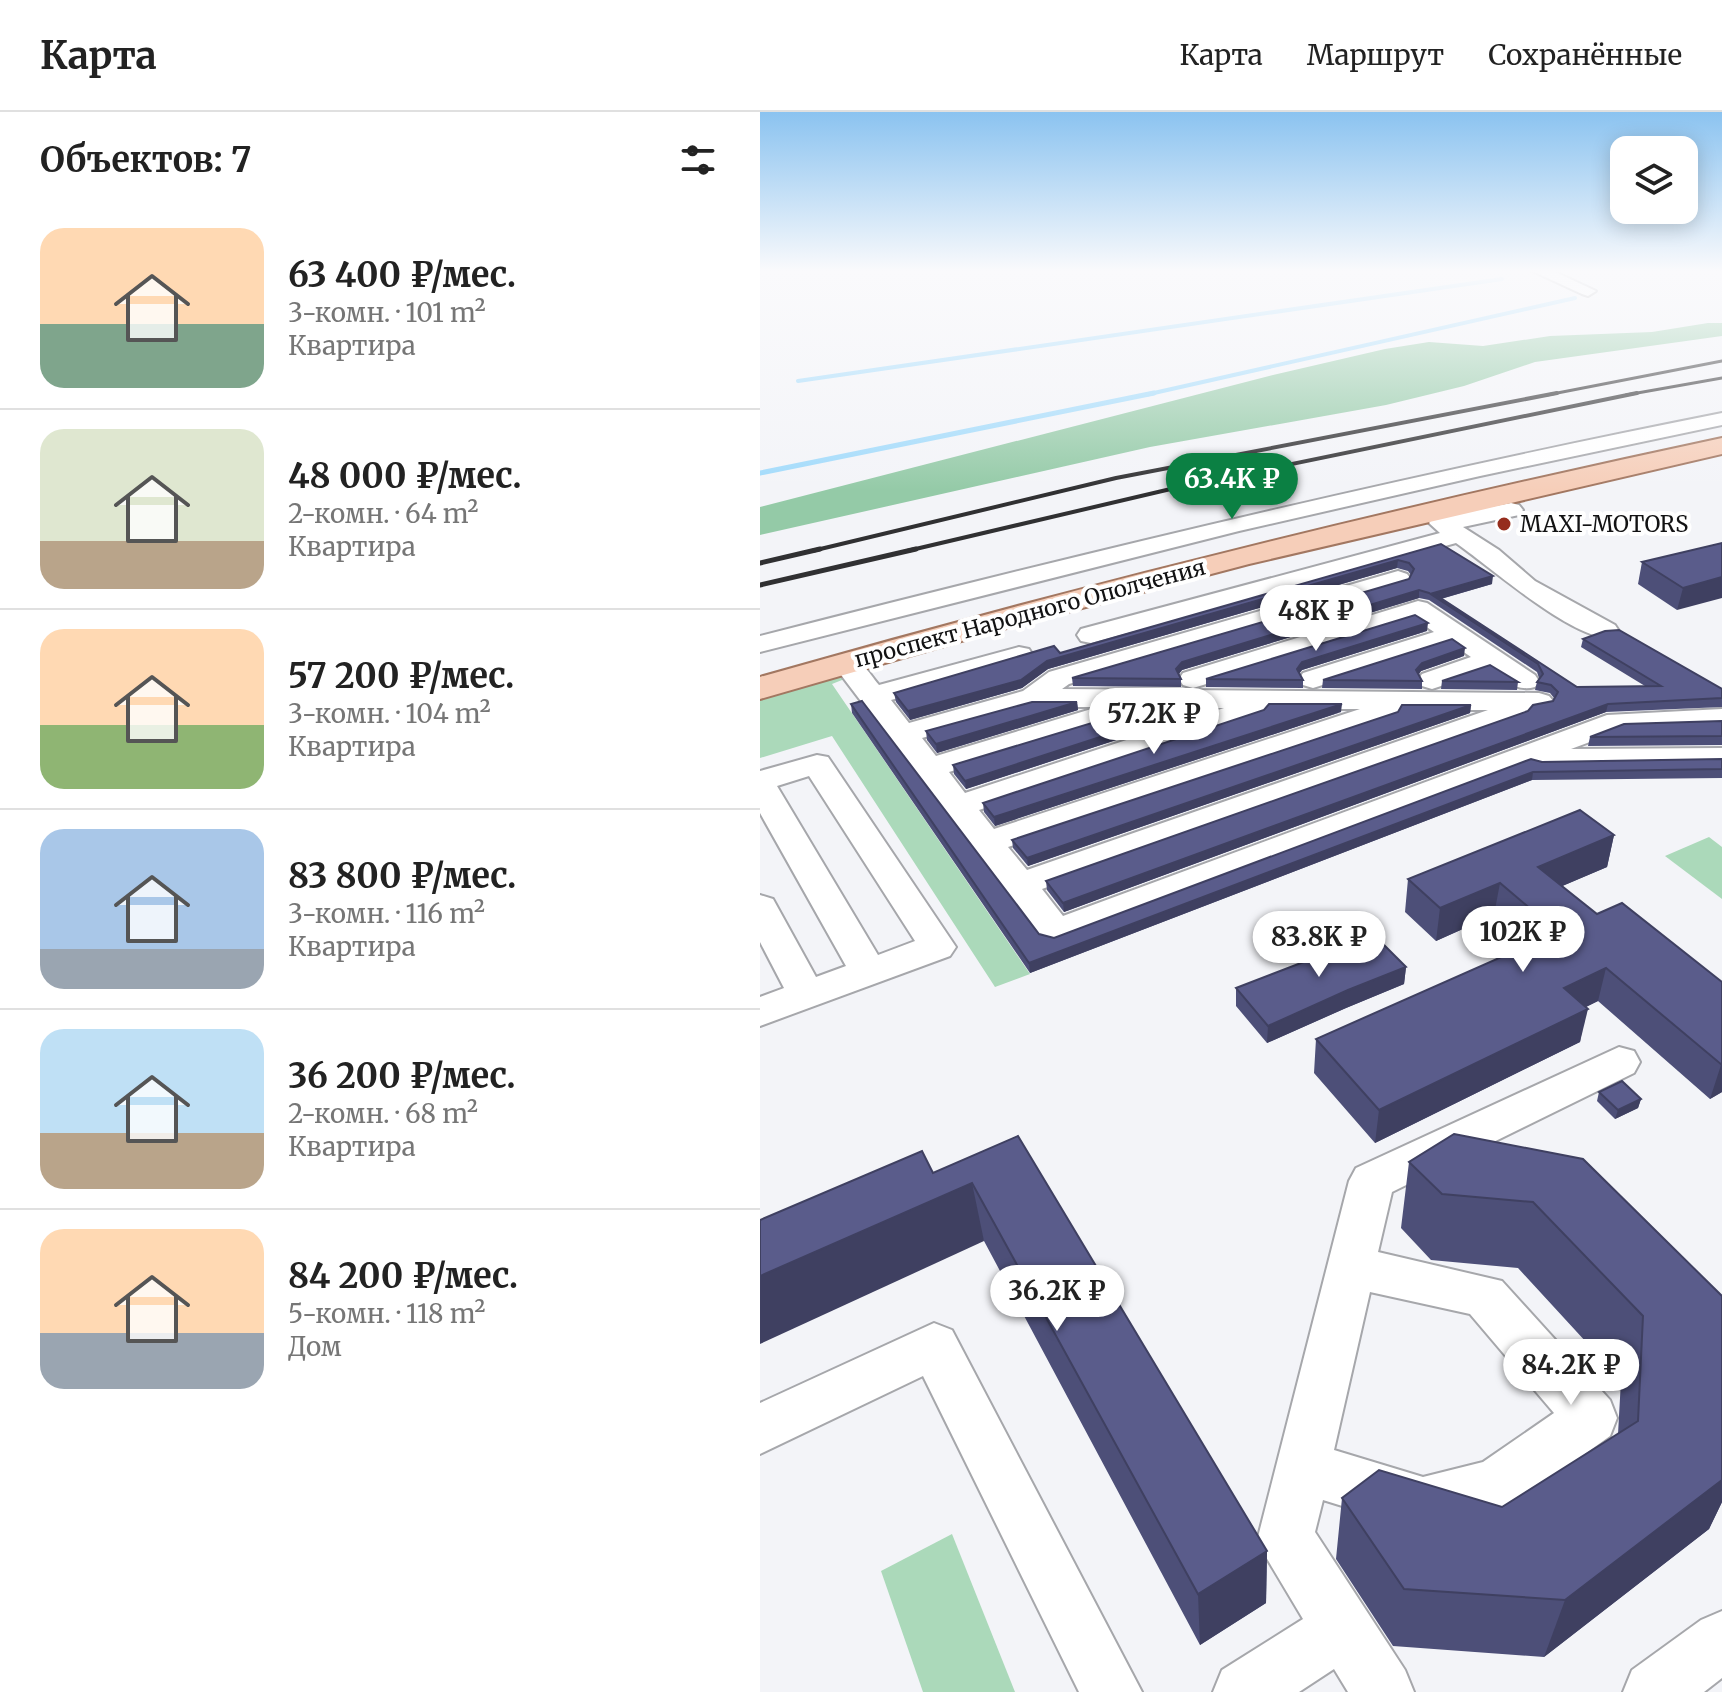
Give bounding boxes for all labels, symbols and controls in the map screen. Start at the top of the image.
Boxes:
text: Карта [40,32,157,79]
text: Карта [1179,37,1263,73]
text: Маршрут [1307,37,1444,73]
text: Сохранённые [1488,37,1682,73]
map controls [1610,136,1698,224]
button: layers [1610,136,1698,224]
icon: filters [676,138,720,182]
text: Объектов: 7 [40,139,251,181]
text: 63 400 ₽/мес. [288,254,516,296]
icon: home [104,260,200,356]
text: 3-комн. · 101 m² [288,296,486,329]
text: Квартира [288,329,416,362]
pin: 63.4K ₽ [1158,453,1306,521]
text: 48 000 ₽/мес. [288,455,522,497]
icon: home [104,461,200,557]
text: 63.4K ₽ [1184,462,1280,495]
text: 2-комн. · 64 m² [288,497,479,530]
place label: MAXI-MOTORS [1520,510,1688,538]
marker: MAXI-MOTORS [1495,515,1513,533]
text: Квартира [288,530,416,563]
street label: проспект Народного Ополчения [851,553,1209,673]
pin: 48K ₽ [1260,585,1372,653]
text: 48K ₽ [1278,594,1354,627]
text: 57 200 ₽/мес. [288,655,514,697]
icon: home [104,661,200,757]
pin: 57.2K ₽ [1080,688,1228,756]
text: 3-комн. · 104 m² [288,697,491,730]
text: 57.2K ₽ [1107,697,1201,730]
text: Квартира [288,730,416,763]
text: 83 800 ₽/мес. [288,855,517,897]
icon: home [104,861,200,957]
text: 3-комн. · 116 m² [288,897,485,930]
pin: 102K ₽ [1458,906,1588,974]
pin: 83.8K ₽ [1245,911,1393,979]
text: 102K ₽ [1480,915,1566,948]
text: 83.8K ₽ [1271,920,1367,953]
text: Квартира [288,930,416,963]
text: 36 200 ₽/мес. [288,1055,516,1097]
icon: home [104,1061,200,1157]
text: 2-комн. · 68 m² [288,1097,478,1130]
text: Квартира [288,1130,416,1163]
text: 84 200 ₽/мес. [288,1255,518,1297]
icon: home [104,1261,200,1357]
pin: 36.2K ₽ [983,1265,1131,1333]
text: 36.2K ₽ [1008,1274,1106,1307]
text: 5-комн. · 118 m² [288,1297,485,1330]
text: Дом [288,1330,342,1363]
pin: 84.2K ₽ [1497,1339,1645,1407]
text: 84.2K ₽ [1521,1348,1621,1381]

